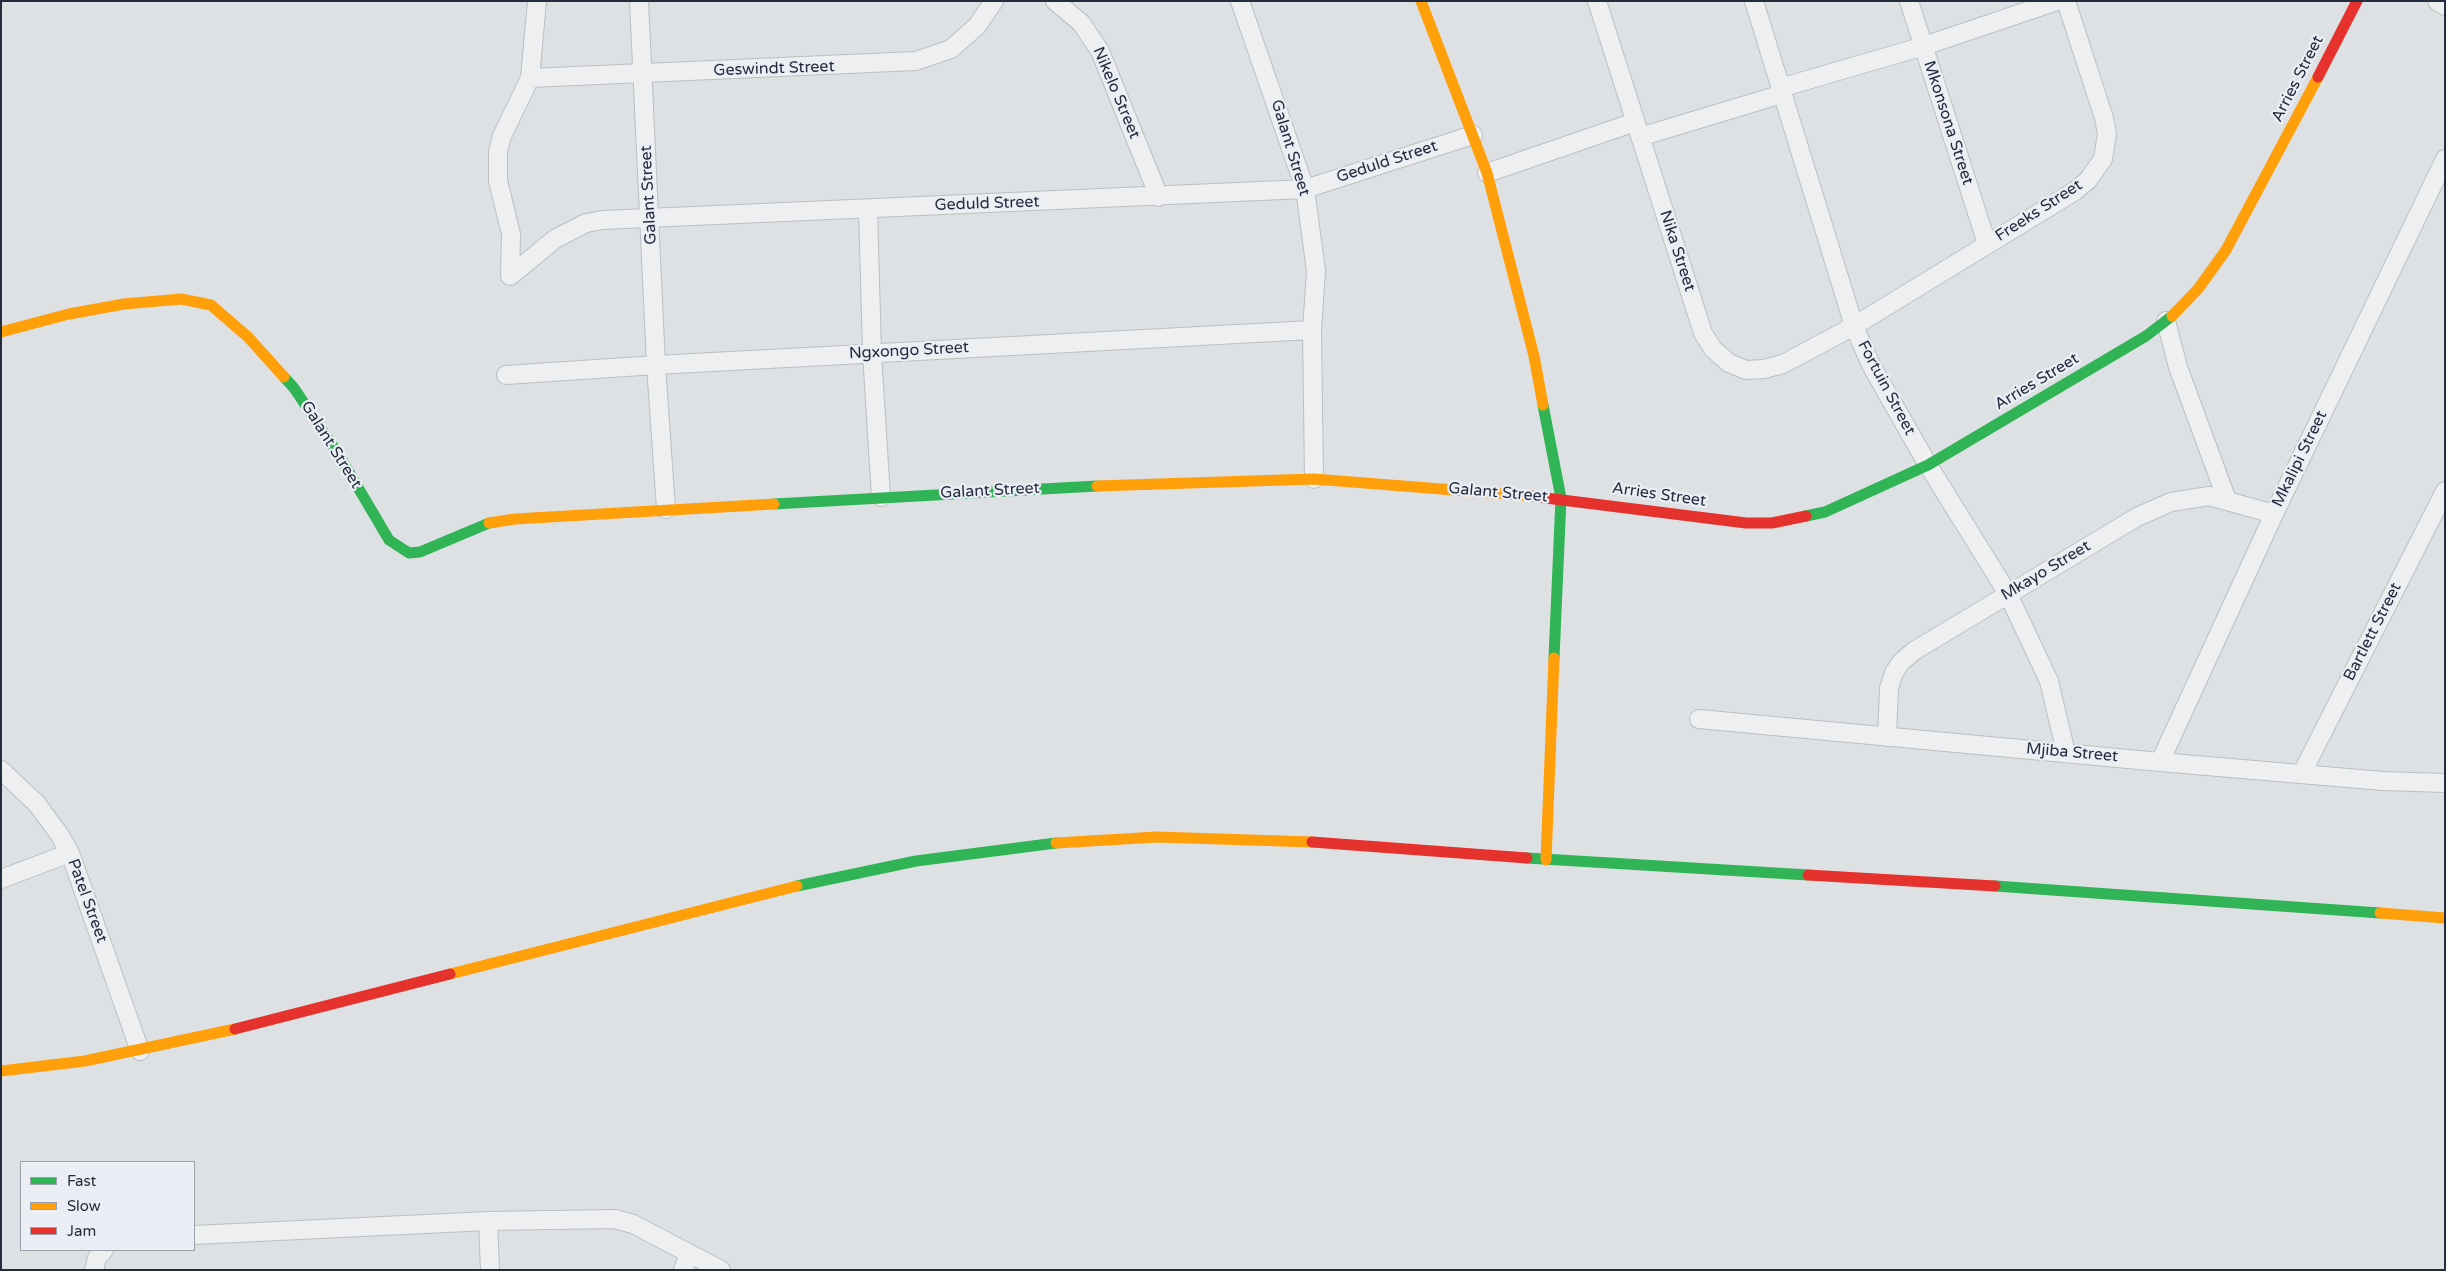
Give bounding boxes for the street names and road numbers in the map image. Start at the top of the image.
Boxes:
street label: Arries Street [2268,32,2328,126]
street label: Nikelo Street [1088,44,1144,142]
street label: Geswindt Street [713,57,835,81]
street label: Mkonsona Street [1919,59,1977,187]
street label: Galant Street [1266,98,1314,198]
street label: Geduld Street [1334,137,1440,187]
street label: Galant Street [637,145,661,245]
street label: Freeks Street [1992,176,2086,246]
street label: Geduld Street [934,193,1040,215]
street label: Nika Street [1655,208,1699,294]
street label: Fortuin Street [1853,337,1919,439]
street label: Ngxongo Street [849,338,969,364]
street label: Arries Street [1991,349,2083,415]
street label: Galant Street [296,398,366,492]
street label: Mkalipi Street [2268,408,2332,510]
street label: Galant Street [940,479,1040,503]
street label: Galant Street [1448,479,1548,507]
street label: Arries Street [1611,479,1707,511]
street label: Mkayo Street [1998,537,2094,605]
street label: Bartlett Street [2340,580,2406,684]
street label: Mjiba Street [2025,739,2119,767]
street label: Patel Street [63,856,111,946]

